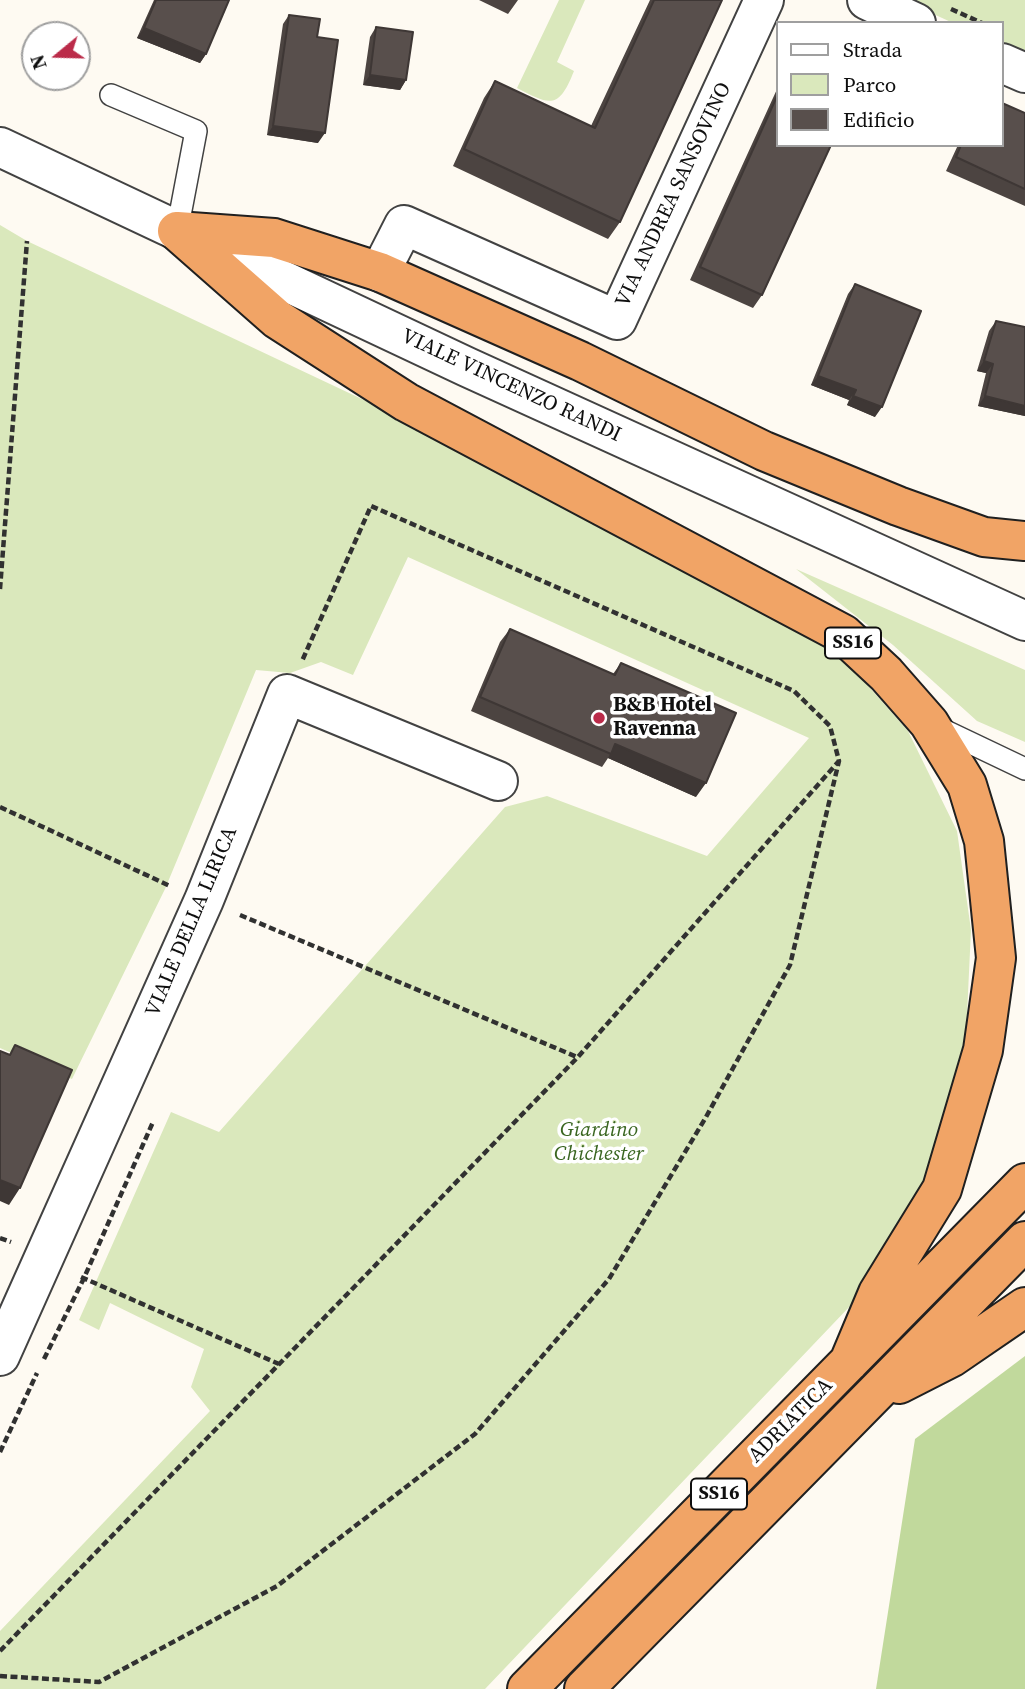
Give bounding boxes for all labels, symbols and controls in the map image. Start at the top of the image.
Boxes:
north arrow [21,21,91,91]
legend [776,21,1004,147]
text: Strada [843,35,902,64]
text: N [23,51,53,73]
text: Parco [843,70,896,99]
street label: VIA ANDREA SANSOVINO [611,79,737,311]
text: Edificio [843,105,915,134]
street label: VIALE VINCENZO RANDI [397,324,625,448]
road number: SS16 [825,628,881,658]
place label: B&B Hotel Ravenna [613,693,712,743]
marker: B&B Hotel Ravenna [591,710,607,726]
street label: VIALE DELLA LIRICA [141,823,243,1021]
park label: Giardino Chichester [554,1118,644,1168]
street label: ADRIATICA [743,1373,839,1469]
road number: SS16 [691,1478,747,1510]

